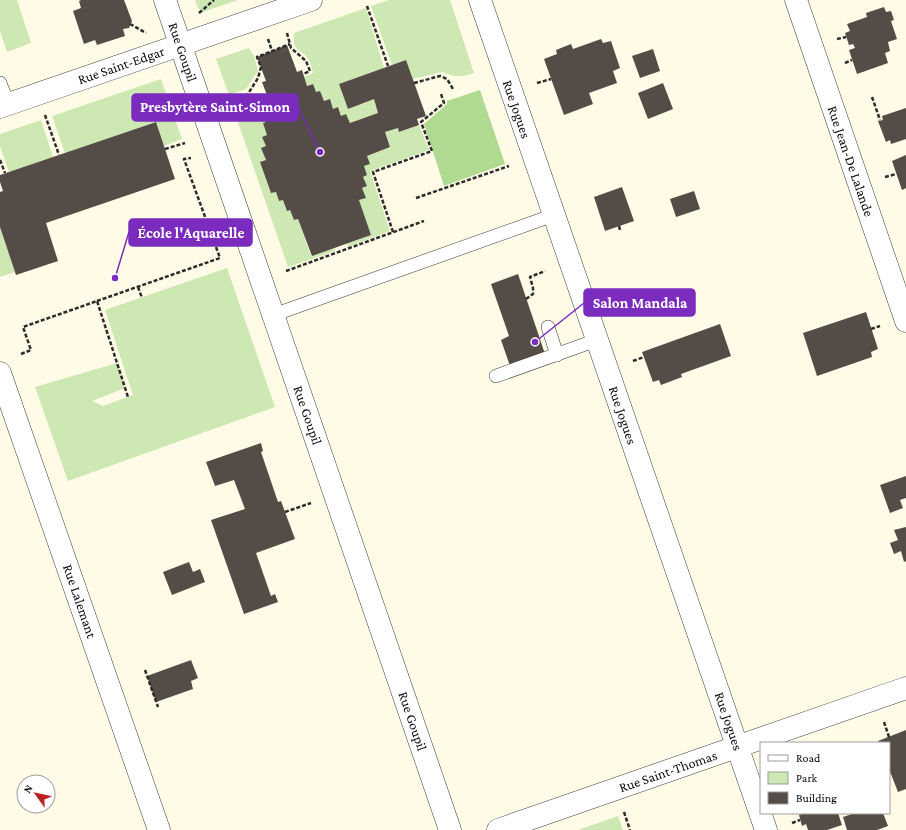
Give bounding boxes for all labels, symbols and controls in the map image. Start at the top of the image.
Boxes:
street label: Rue Goupil [165,20,201,84]
street label: Rue Saint-Edgar [75,43,167,87]
street label: Rue Jogues [500,78,534,140]
callout: Presbytère Saint-Simon [132,94,298,121]
text: Presbytère Saint-Simon [140,99,290,115]
street label: Rue Jean-De Lalande [825,104,877,218]
callout: École l'Aquarelle [129,219,252,246]
text: École l'Aquarelle [138,225,244,241]
callout: Salon Mandala [584,289,695,316]
text: Salon Mandala [593,295,688,311]
street label: Rue Goupil [290,383,326,447]
street label: Rue Jogues [606,384,640,446]
street label: Rue Lalemant [60,562,100,640]
street label: Rue Goupil [395,689,431,753]
street label: Rue Jogues [712,690,746,752]
legend [760,742,890,814]
street label: Rue Saint-Thomas [617,747,719,795]
text: Road [796,751,821,765]
text: Park [796,771,818,785]
north arrow [16,774,56,814]
text: N [21,782,35,795]
text: Building [796,791,837,805]

